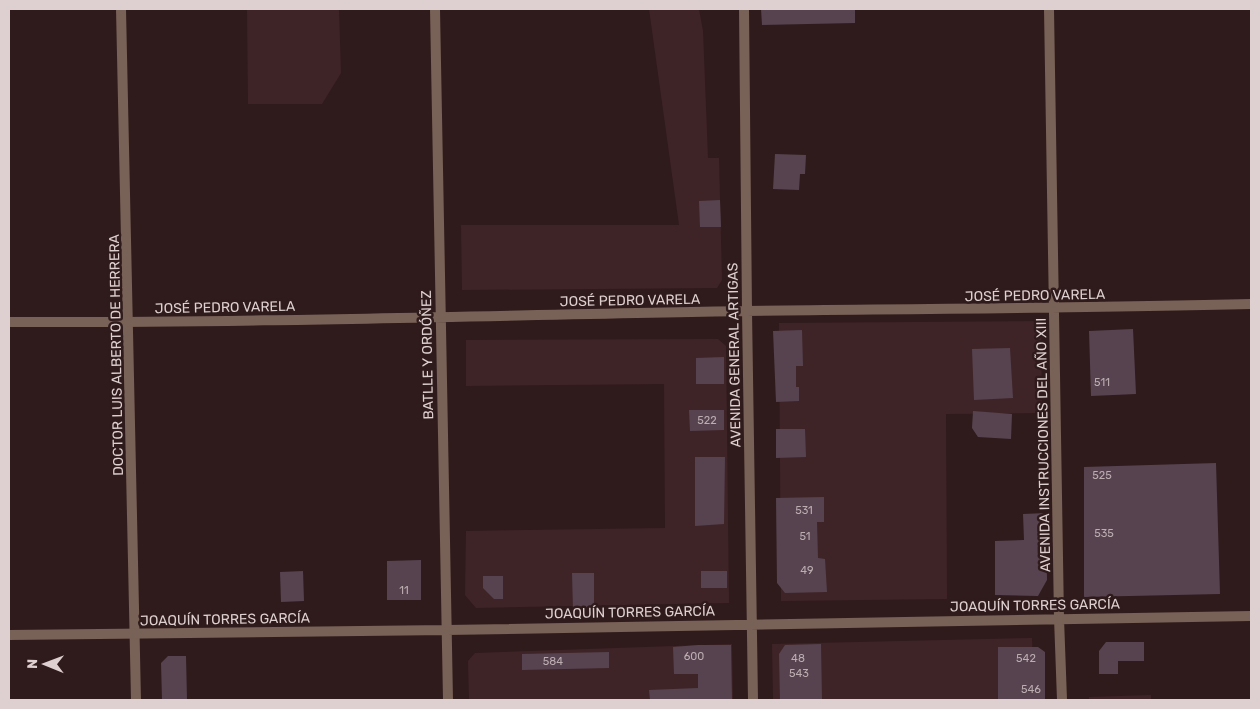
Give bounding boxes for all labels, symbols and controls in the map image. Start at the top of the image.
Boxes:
street label: DOCTOR LUIS ALBERTO DE HERRERA [106,233,127,476]
street label: AVENIDA GENERAL ARTIGAS [724,262,745,448]
street label: JOSÉ PEDRO VARELA [965,285,1106,305]
street label: BATLLE Y ORDÓÑEZ [417,290,437,420]
street label: JOSÉ PEDRO VARELA [560,290,701,310]
street label: JOSÉ PEDRO VARELA [155,297,296,317]
street label: AVENIDA INSTRUCCIONES DEL AÑO XIII [1032,318,1054,572]
house number: 511 [1094,376,1110,389]
house number: 522 [697,414,717,427]
house number: 525 [1092,469,1112,482]
house number: 531 [795,504,813,517]
house number: 535 [1094,527,1114,540]
house number: 51 [799,530,811,543]
house number: 49 [800,564,814,577]
house number: 11 [399,584,409,597]
street label: JOAQUÍN TORRES GARCÍA [950,595,1121,615]
street label: JOAQUÍN TORRES GARCÍA [545,602,716,622]
street label: JOAQUÍN TORRES GARCÍA [140,609,311,629]
north arrow [20,639,70,689]
house number: 600 [684,650,704,663]
house number: 48 [791,652,805,665]
house number: 542 [1016,652,1036,665]
house number: 584 [543,655,563,668]
text: N [24,659,41,669]
house number: 543 [789,667,809,680]
house number: 546 [1021,683,1041,696]

